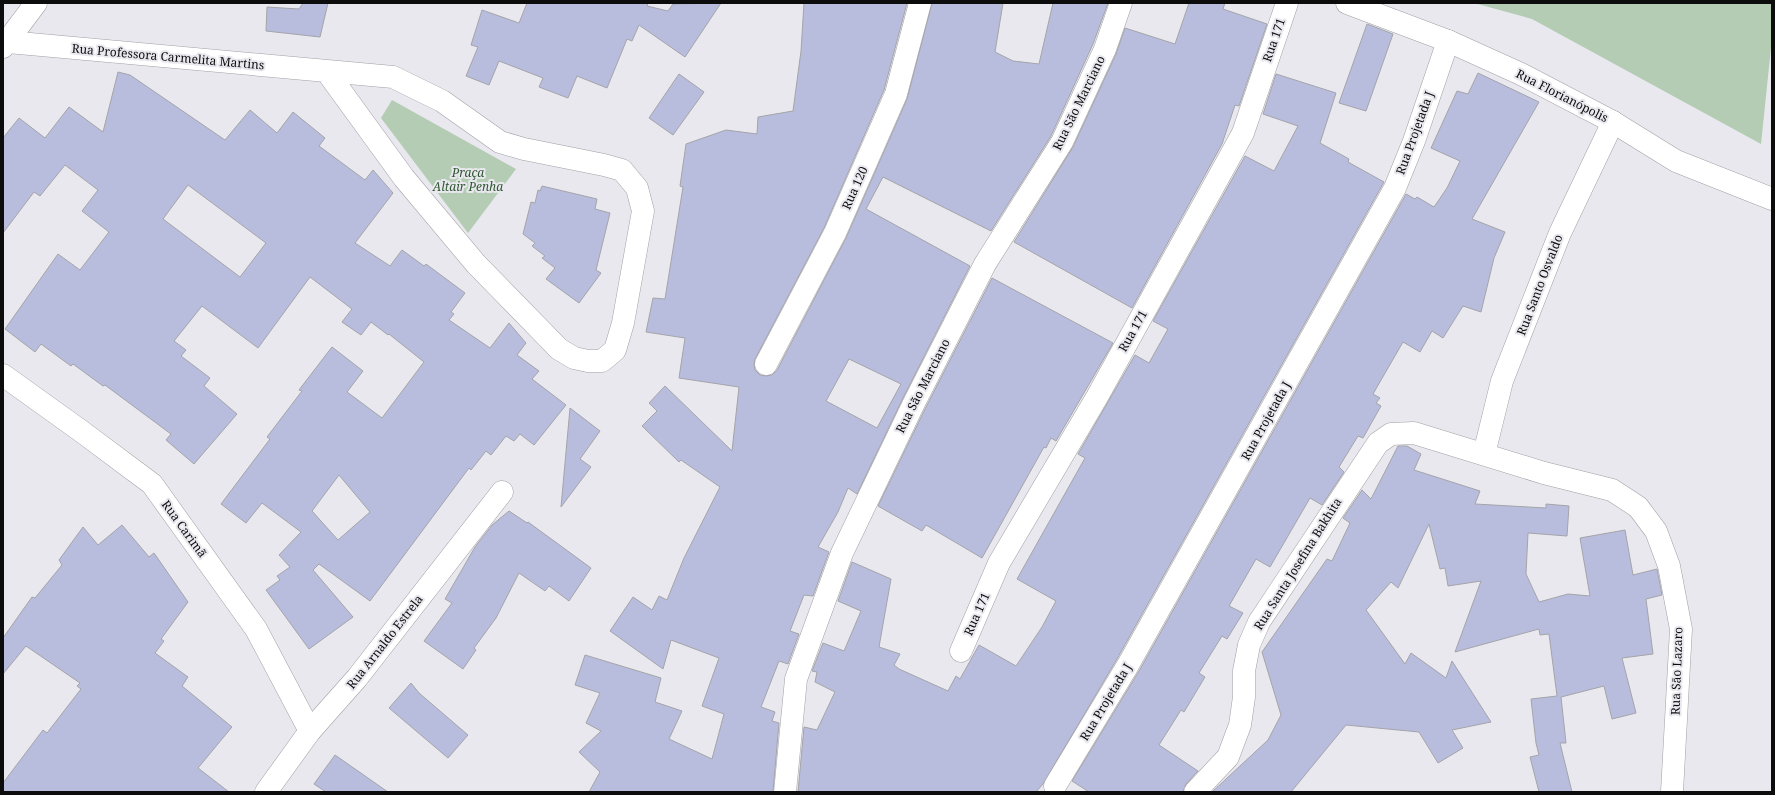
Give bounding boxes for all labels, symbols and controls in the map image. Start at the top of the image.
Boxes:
street label: Rua 171 [1258,16,1289,64]
street label: Rua Professora Carmelita Martins [71,40,265,73]
street label: Rua São Marciano [1048,52,1109,153]
street label: Rua Florianópolis [1513,65,1611,126]
street label: Rua Projetada J [1392,89,1438,177]
street label: Rua 120 [838,163,872,212]
park label: Praça Altair Penha [432,164,503,195]
street label: Rua Santo Osvaldo [1512,232,1567,338]
street label: Rua 171 [1114,307,1151,355]
street label: Rua São Marciano [891,336,954,436]
street label: Rua Projetada J [1237,378,1294,463]
street label: Rua Santa Josefina Bakhita [1250,494,1345,633]
street label: Rua Carimã [158,497,211,561]
street label: Rua 171 [960,590,994,638]
street label: Rua Arnaldo Estrela [343,591,427,692]
street label: Rua Sāo Lazaro [1666,626,1687,715]
street label: Rua Projetada J [1076,660,1135,744]

